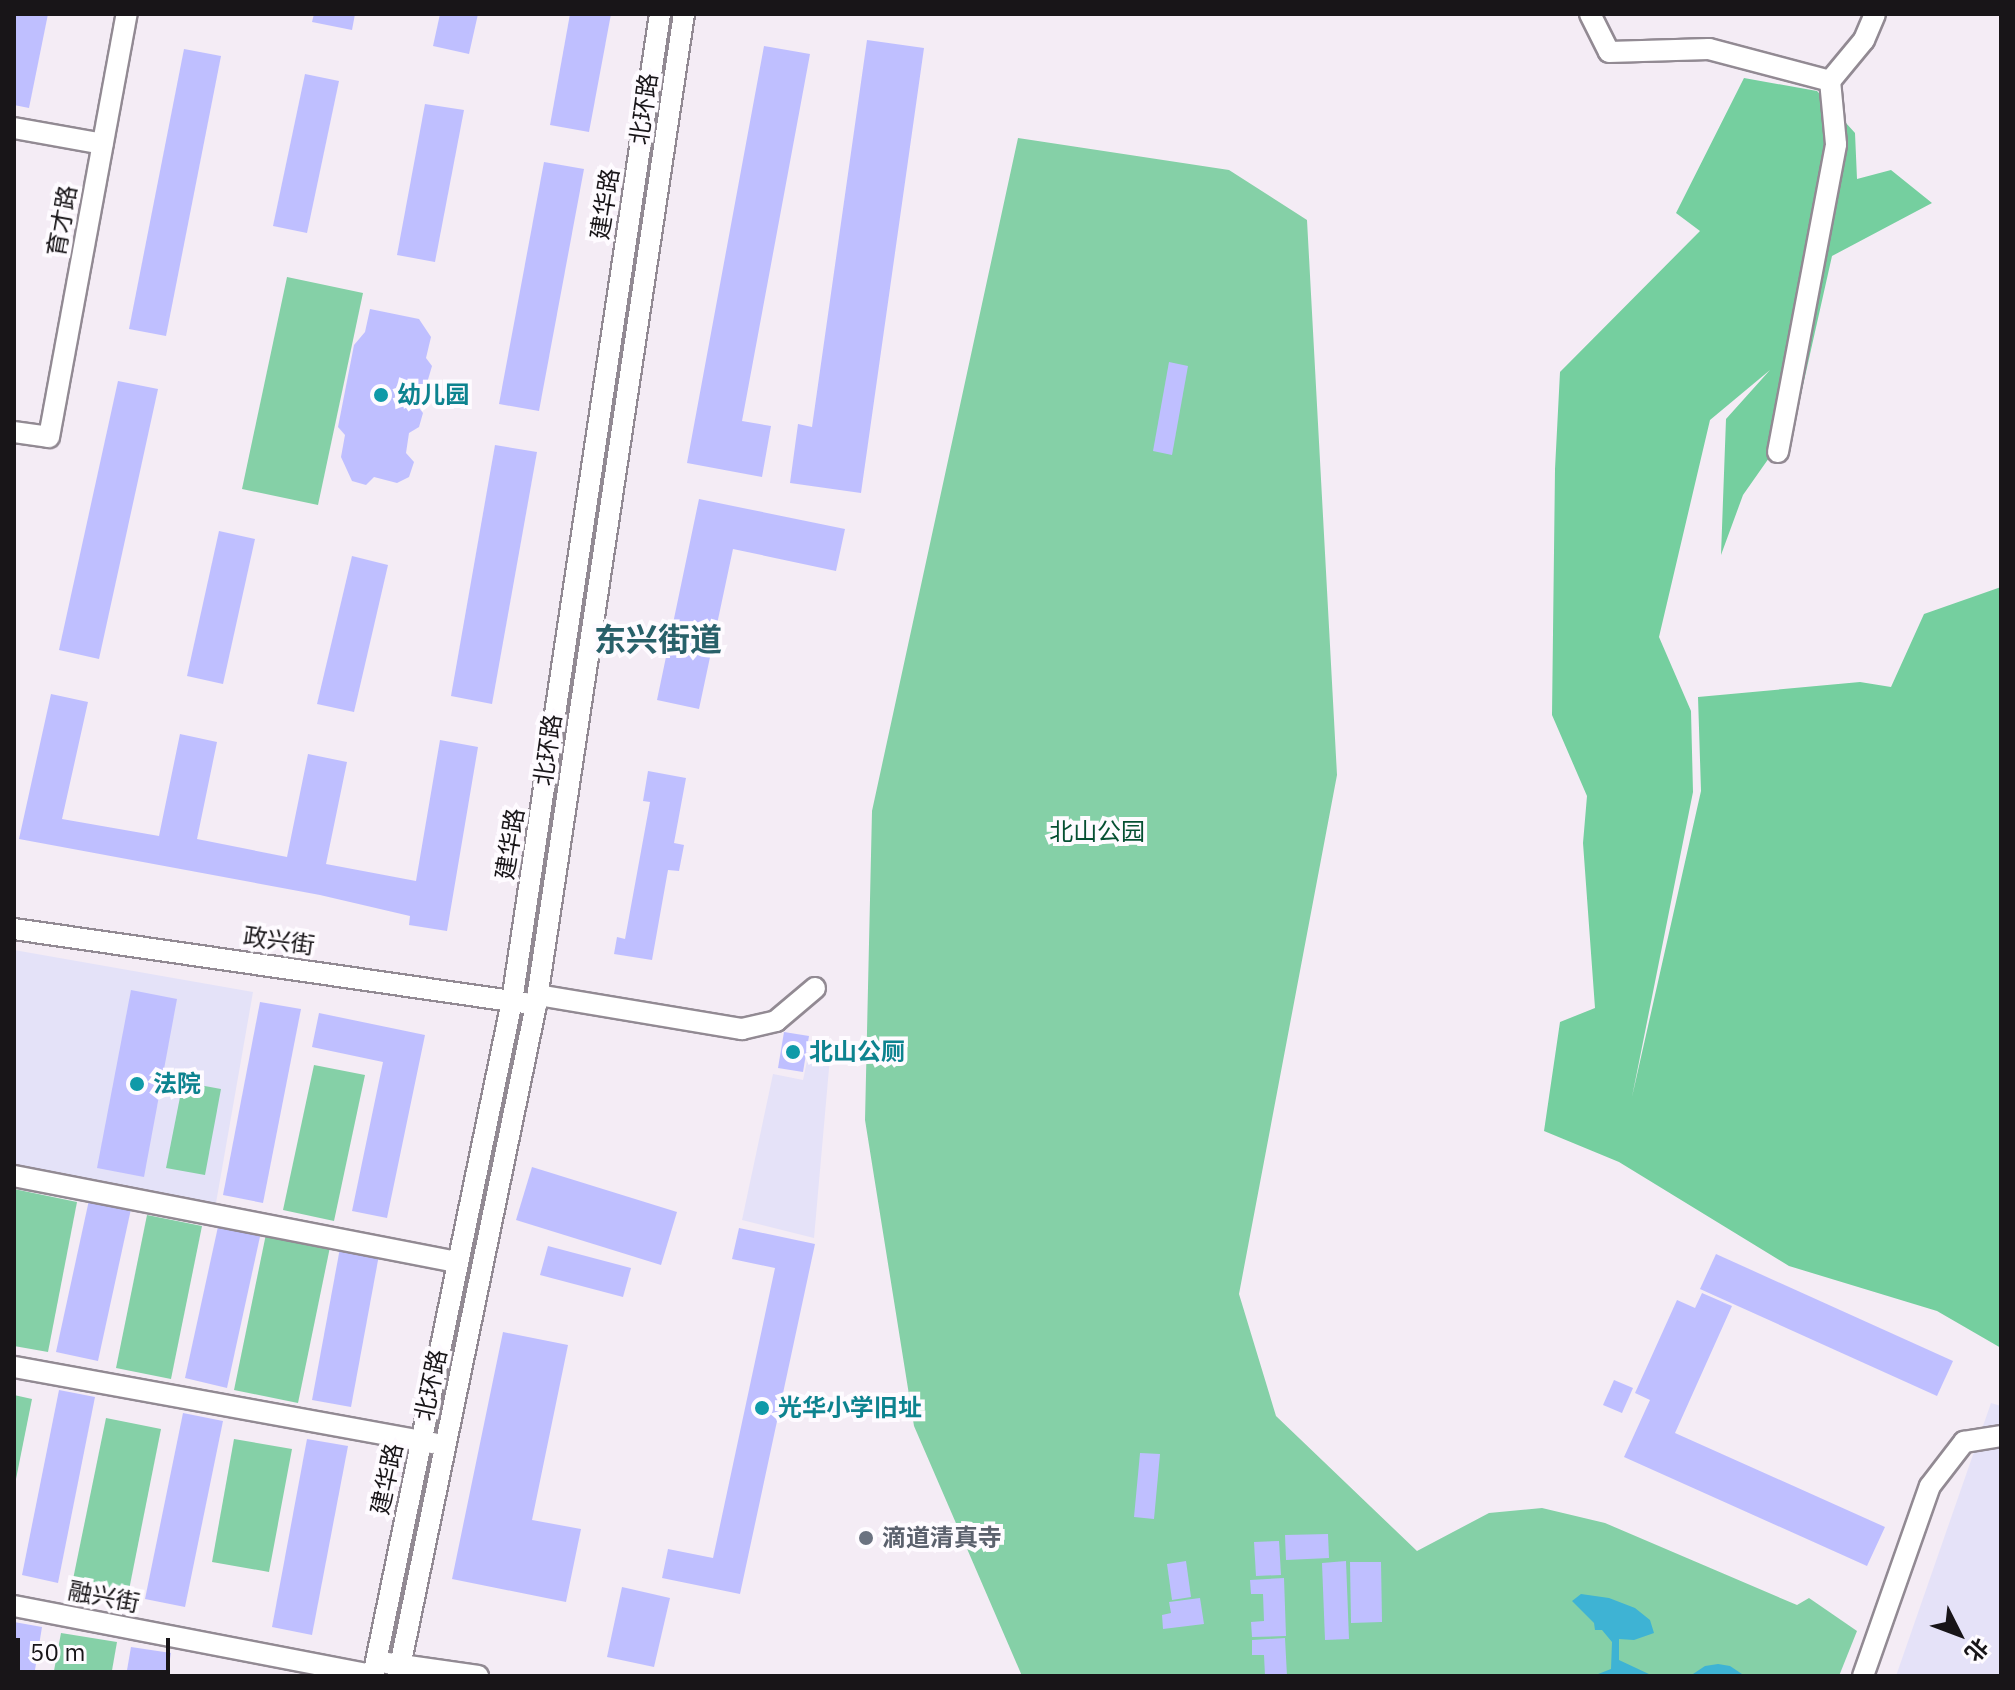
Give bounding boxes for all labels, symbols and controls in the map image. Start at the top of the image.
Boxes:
street label: 北环路 [625,71,663,147]
street label: 建华路 [585,166,625,242]
street label: 育才路 [42,183,82,259]
place label: 幼儿园 [397,381,469,409]
marker: 幼儿园 [372,386,390,404]
district label: 东兴街道 [594,620,722,658]
street label: 北环路 [529,712,567,788]
street label: 建华路 [490,806,530,882]
park label: 北山公园 [1049,818,1145,846]
street label: 政兴街 [241,922,317,960]
place label: 北山公厕 [809,1038,905,1066]
marker: 北山公厕 [784,1043,802,1061]
place label: 法院 [153,1070,201,1098]
marker: 法院 [128,1075,146,1093]
street label: 北环路 [409,1347,453,1423]
place label: 光华小学旧址 [778,1394,922,1422]
marker: 光华小学旧址 [753,1399,771,1417]
street label: 建华路 [365,1441,409,1517]
place label: 滴道清真寺 [882,1524,1002,1552]
marker: 滴道清真寺 [857,1529,875,1547]
street label: 融兴街 [66,1576,142,1618]
north arrow [1919,1594,1999,1674]
scale bar [20,1622,174,1672]
text: 北 [1959,1633,1995,1668]
text: 50 m [30,1636,85,1668]

